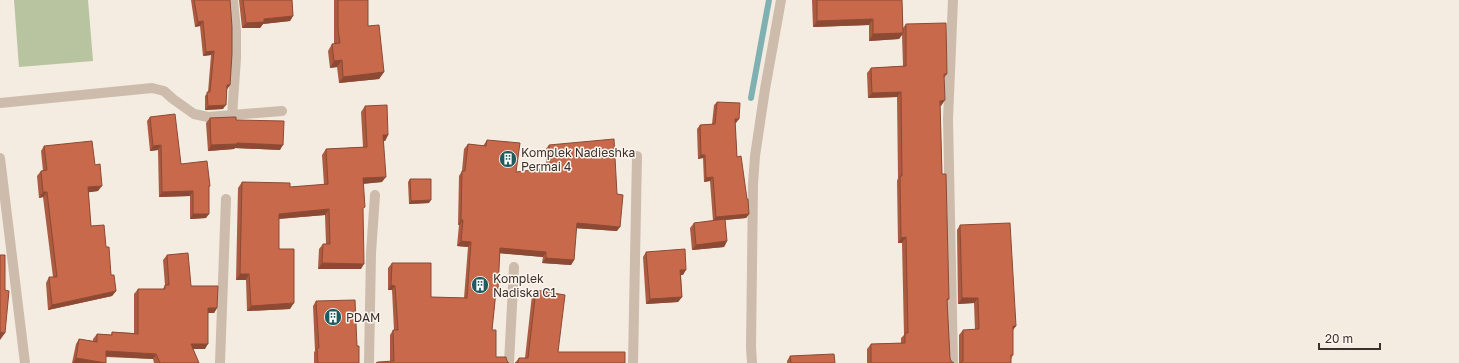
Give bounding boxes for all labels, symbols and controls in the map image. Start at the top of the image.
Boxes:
place label: Komplek Nadieshka Permai 4 [521,145,635,174]
building icon: Komplek Nadieshka Permai 4 [498,149,518,169]
place label: Komplek Nadiska C1 [493,271,556,300]
building icon: Komplek Nadiska C1 [470,275,490,295]
building icon: PDAM [323,307,343,327]
place label: PDAM [346,310,380,325]
scale bar [1319,325,1380,351]
text: 20 m [1325,331,1353,346]

